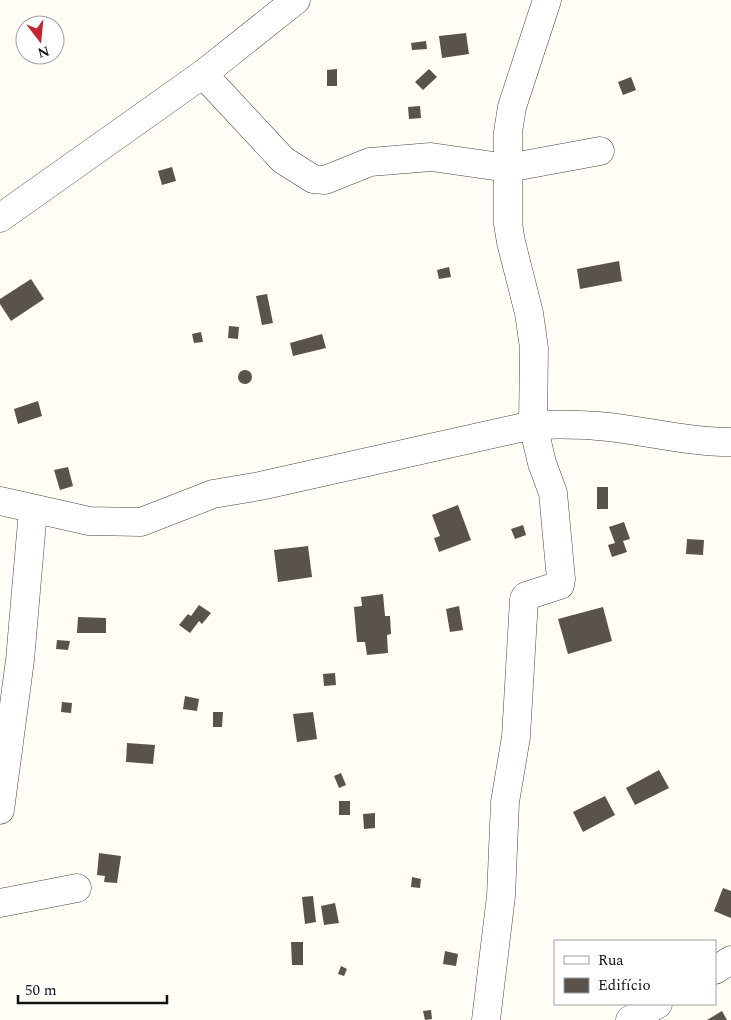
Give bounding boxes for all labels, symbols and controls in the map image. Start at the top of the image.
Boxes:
north arrow [15,15,65,65]
text: N [35,40,52,64]
legend [554,940,716,1005]
text: Rua [598,949,624,972]
scale bar [18,972,166,1004]
text: Edifício [598,974,651,997]
text: 50 m [25,979,57,1002]

